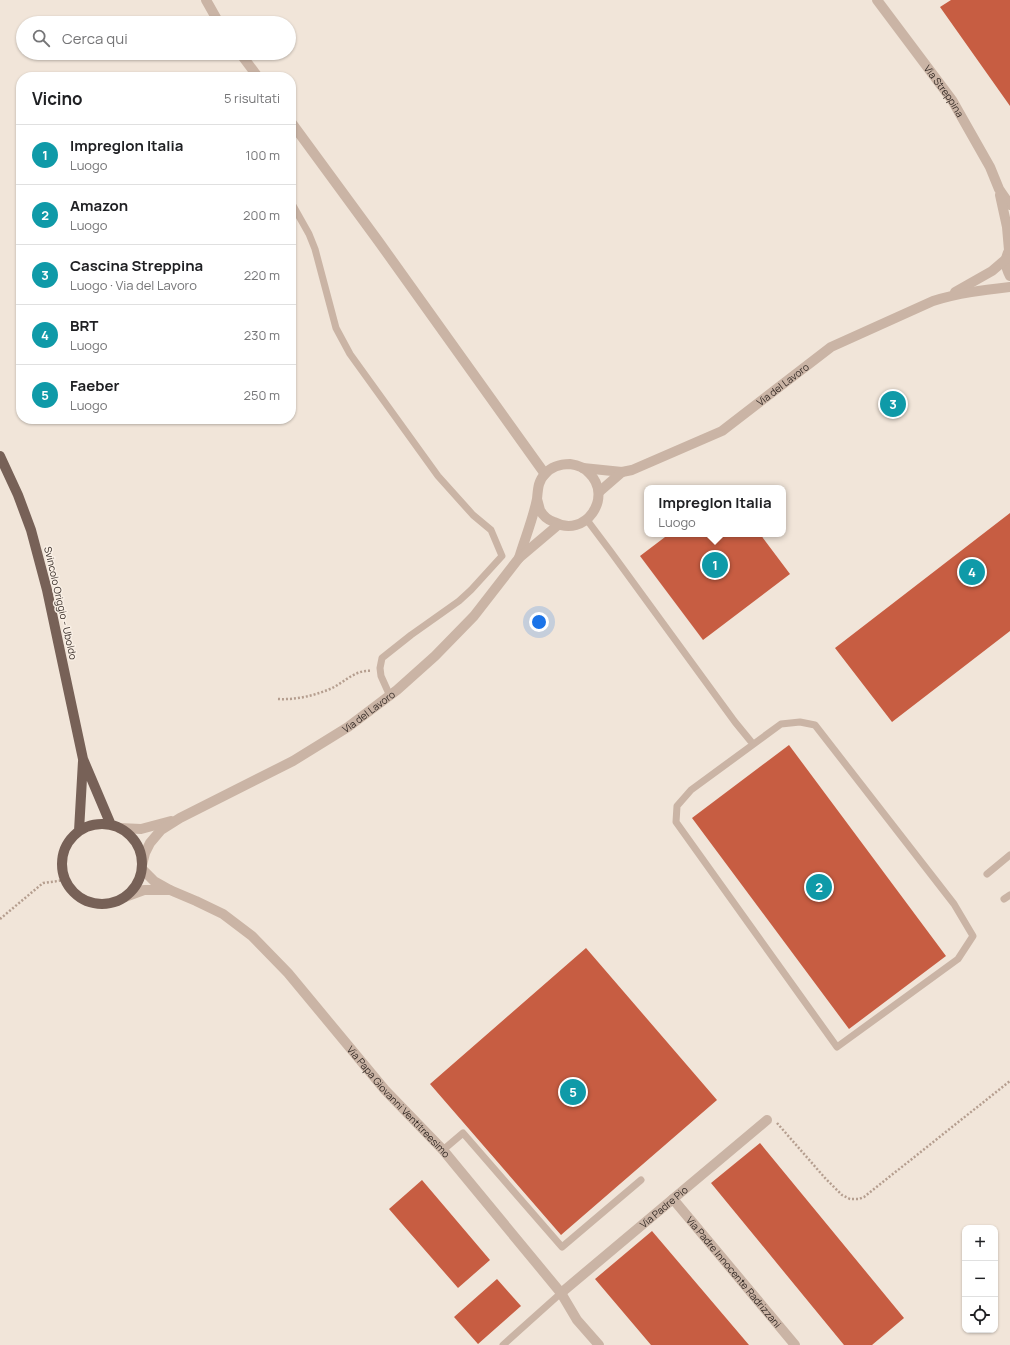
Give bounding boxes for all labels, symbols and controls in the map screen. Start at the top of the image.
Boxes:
search box [16,16,296,60]
icon: search [30,27,52,49]
text: Cerca qui [62,28,128,49]
street label: Via Streppina [921,62,967,119]
text: Vicino [32,87,83,110]
text: 5 risultati [224,89,280,107]
text: Impreglon Italia [70,135,183,156]
text: 1 [42,146,48,164]
text: 100 m [245,146,280,164]
text: Luogo [70,156,107,174]
text: Amazon [70,195,128,216]
text: 2 [41,206,49,224]
text: 200 m [243,206,280,224]
text: Luogo [70,216,107,234]
text: Cascina Streppina [70,255,203,276]
text: 3 [41,266,49,284]
text: 220 m [244,266,280,284]
text: Luogo · Via del Lavoro [70,276,197,294]
text: BRT [70,315,98,336]
text: 4 [41,326,49,344]
text: 230 m [244,326,280,344]
text: Luogo [70,336,107,354]
street label: Via del Lavoro [754,360,812,409]
text: Faeber [70,375,119,396]
text: 5 [41,386,49,404]
text: 250 m [244,386,280,404]
pin: 3 [880,389,906,419]
text: Luogo [70,396,107,414]
popup [644,485,786,537]
text: Impreglon Italia [658,492,772,513]
text: Luogo [658,513,696,531]
street label: Svincolo Origgio - Uboldo [41,545,81,661]
pin: 1 [702,550,728,580]
pin: 4 [959,557,985,587]
your location [529,612,549,632]
street label: Via del Lavoro [340,687,398,736]
pin: 2 [806,872,832,902]
street label: Via Papa Giovanni Ventitreesimo [344,1043,453,1161]
pin: 5 [560,1077,586,1107]
street label: Via Padre Pio [637,1183,691,1231]
street label: Via Padre Innocente Radrizzani [683,1213,785,1331]
map controls [962,1225,998,1333]
button: + [962,1225,998,1261]
button: − [962,1261,998,1297]
button: locate [962,1297,998,1333]

